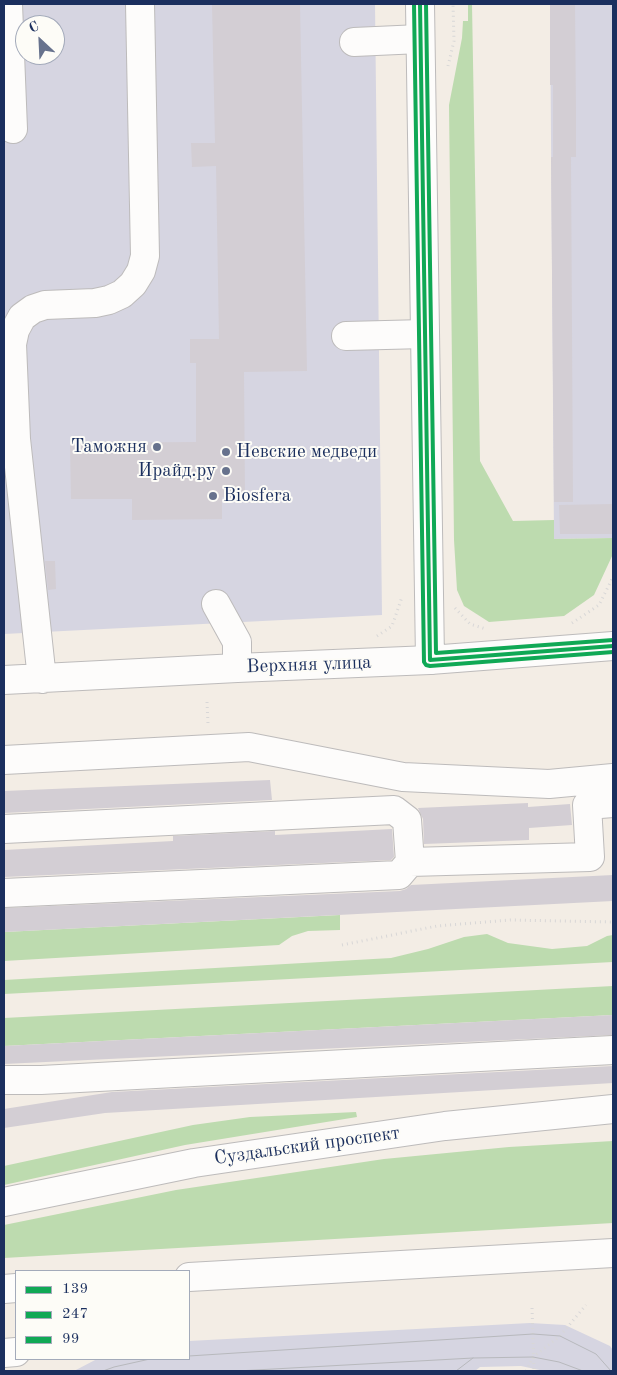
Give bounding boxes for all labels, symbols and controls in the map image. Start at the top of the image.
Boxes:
north arrow [15,15,65,65]
text: С [27,19,41,36]
place label: Таможня [71,436,147,458]
marker: Таможня [151,441,163,453]
place label: Невские медведи [236,441,377,463]
marker: Невские медведи [220,446,232,458]
place label: Ирайд.ру [138,460,216,482]
marker: Ирайд.ру [220,465,232,477]
place label: Biosfera [223,485,291,507]
marker: Biosfera [207,490,219,502]
street label: Верхняя улица [246,651,372,679]
street label: Суздальский проспект [213,1122,401,1170]
legend [15,1270,190,1360]
text: 139 [62,1282,88,1297]
text: 247 [62,1307,88,1322]
text: 99 [62,1332,79,1347]

